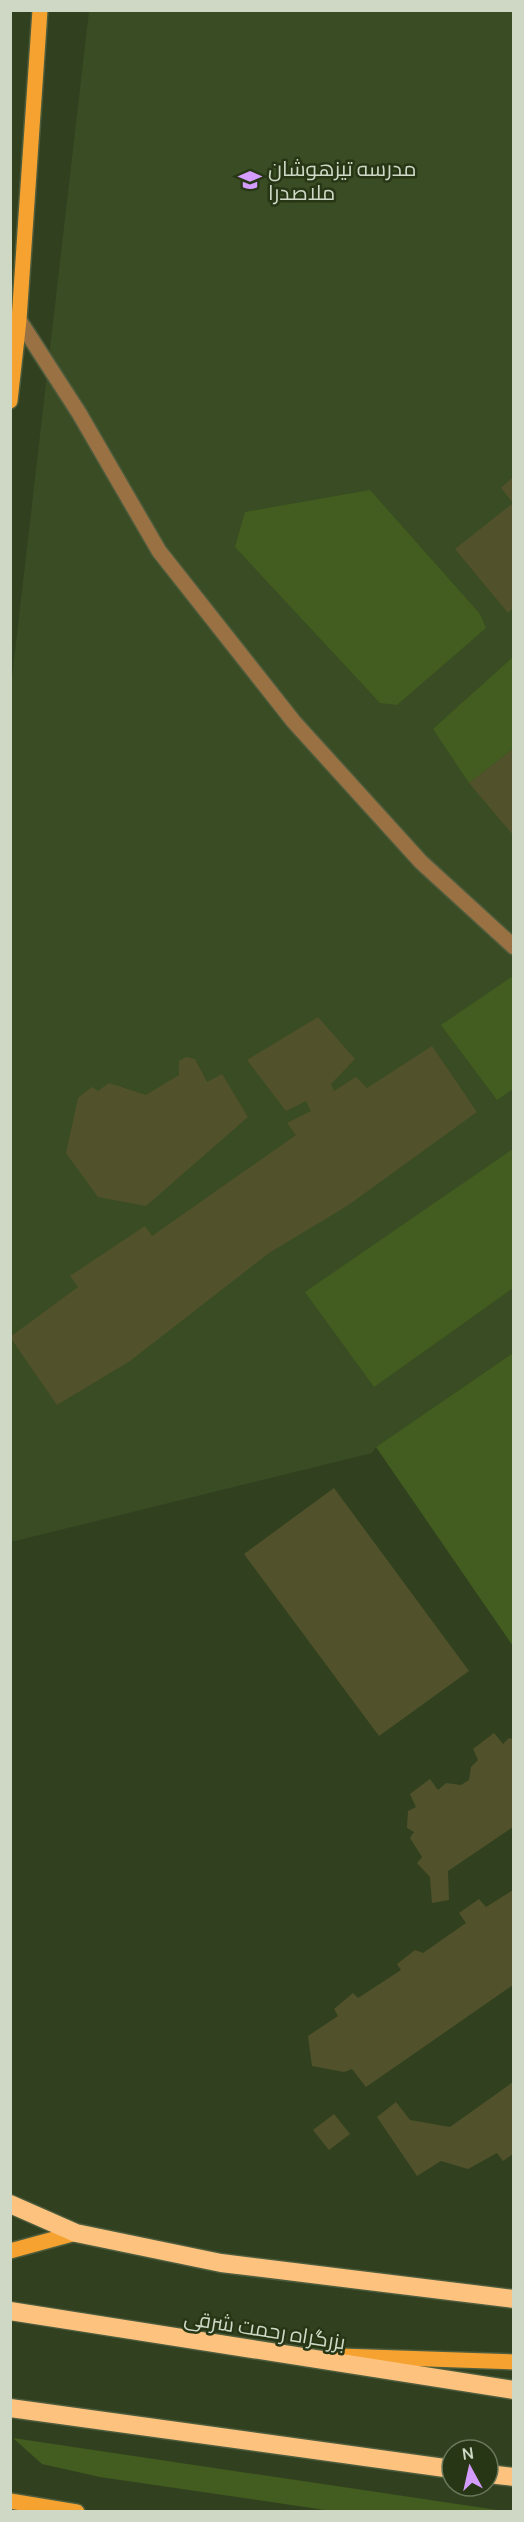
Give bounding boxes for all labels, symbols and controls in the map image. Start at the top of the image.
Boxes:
place label: مدرسه تیزهوشان ملاصدرا [268,154,416,206]
school or university icon: مدرسه تیزهوشان ملاصدرا [237,167,263,193]
street label: بزرگراه رحمت شرقی [182,2302,348,2356]
north arrow [440,2438,500,2498]
text: N [461,2441,475,2465]

